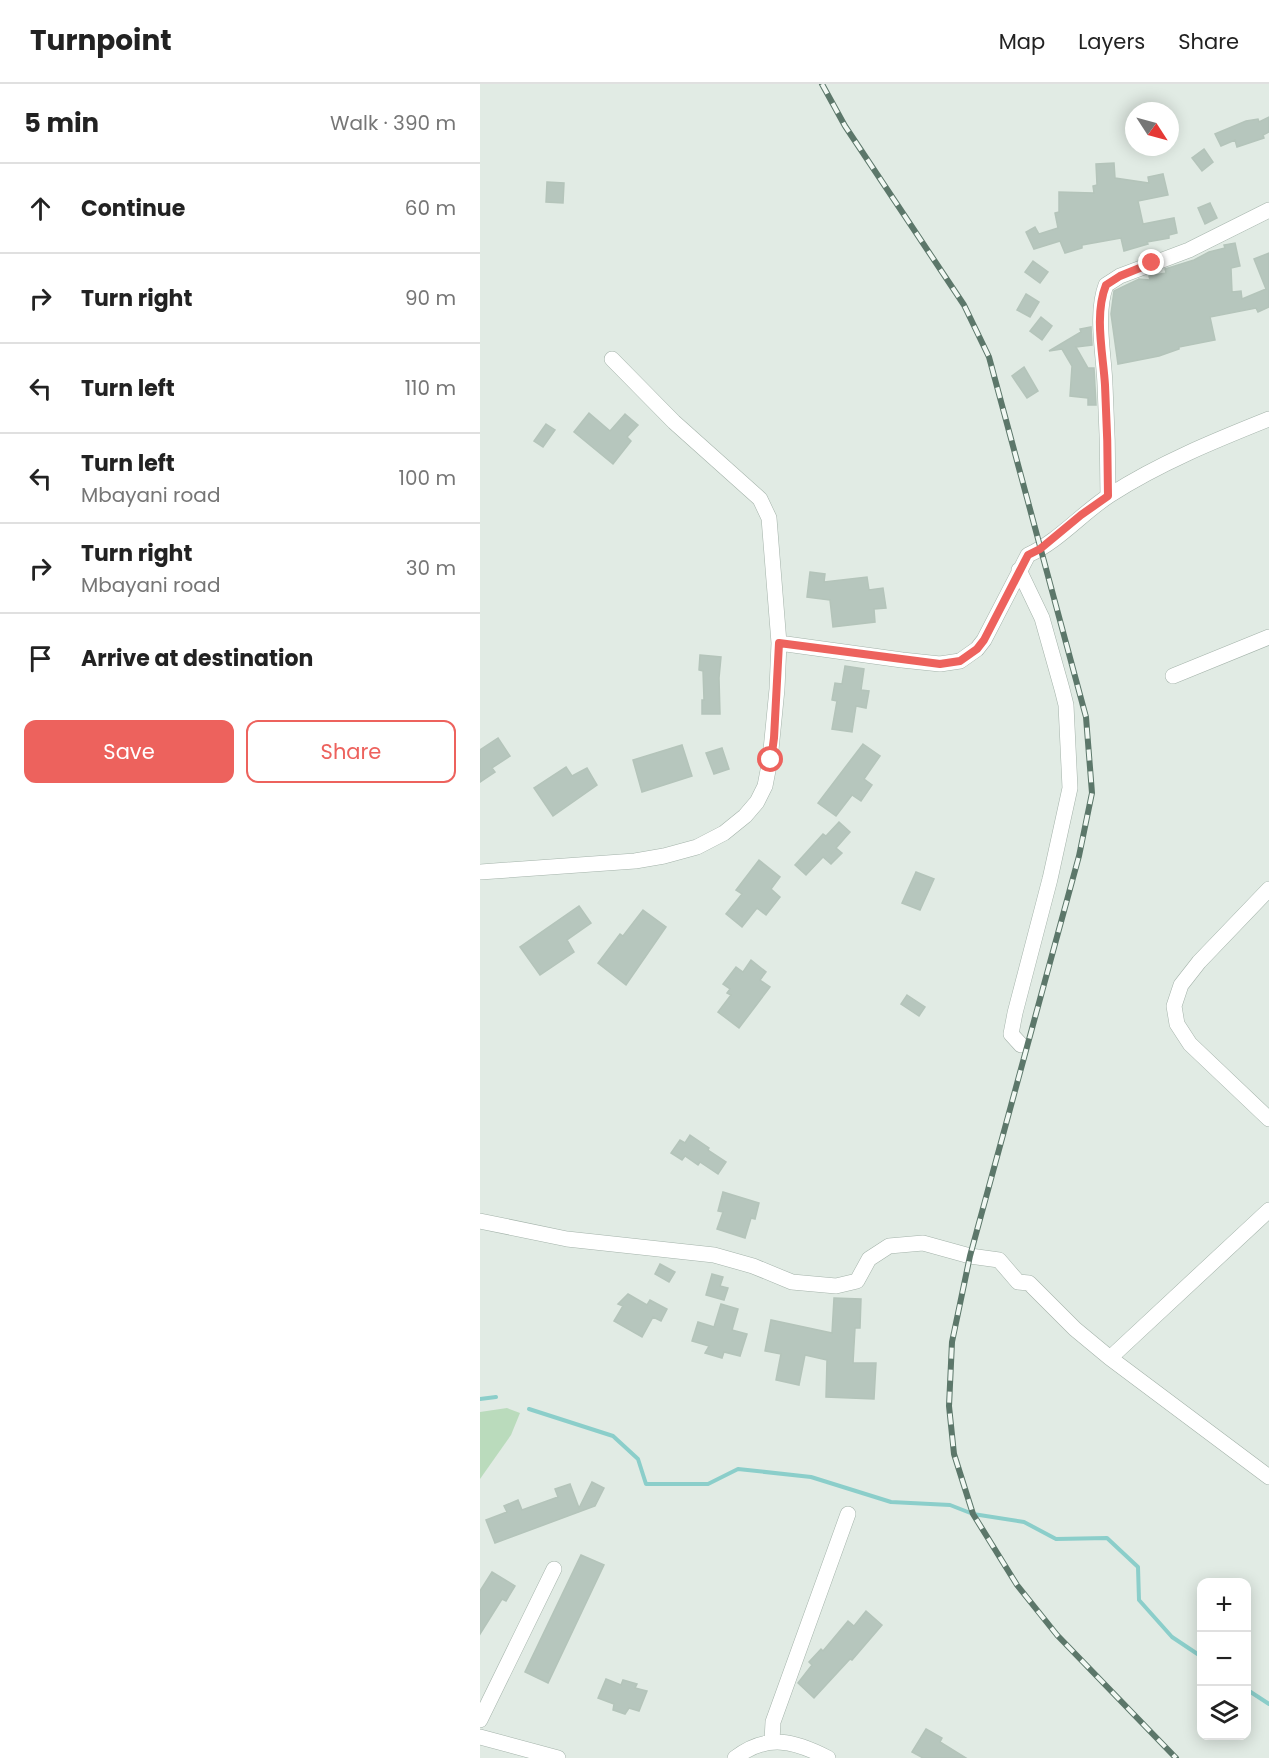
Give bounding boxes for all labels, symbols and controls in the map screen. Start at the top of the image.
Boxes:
text: Turnpoint [30,21,172,60]
text: Map [999,27,1045,56]
text: Layers [1078,27,1145,56]
text: Share [1178,27,1239,56]
north arrow [1125,102,1179,156]
text: 5 min [24,105,99,141]
text: Walk · 390 m [330,109,456,137]
icon: ahead [24,192,57,225]
text: Continue [81,193,185,224]
text: 60 m [405,194,456,222]
route end [1138,249,1164,275]
icon: right [24,282,57,315]
text: Turn right [81,283,192,314]
text: 90 m [405,284,456,312]
icon: left [24,372,57,405]
text: Turn left [81,373,175,404]
text: 110 m [405,374,456,402]
text: Turn left [81,448,175,479]
icon: left [24,462,57,495]
text: 100 m [399,464,456,492]
text: Mbayani road [81,481,220,509]
text: Turn right [81,538,192,569]
icon: right [24,552,57,585]
text: 30 m [406,554,456,582]
text: Mbayani road [81,571,220,599]
icon: arrive [24,642,57,675]
text: Arrive at destination [81,643,313,674]
button: Save [24,720,234,783]
button: Share [246,720,456,783]
route start [757,746,783,772]
map controls [1197,1578,1251,1740]
button: + [1197,1578,1251,1632]
button: − [1197,1632,1251,1686]
button: layers [1197,1686,1251,1740]

